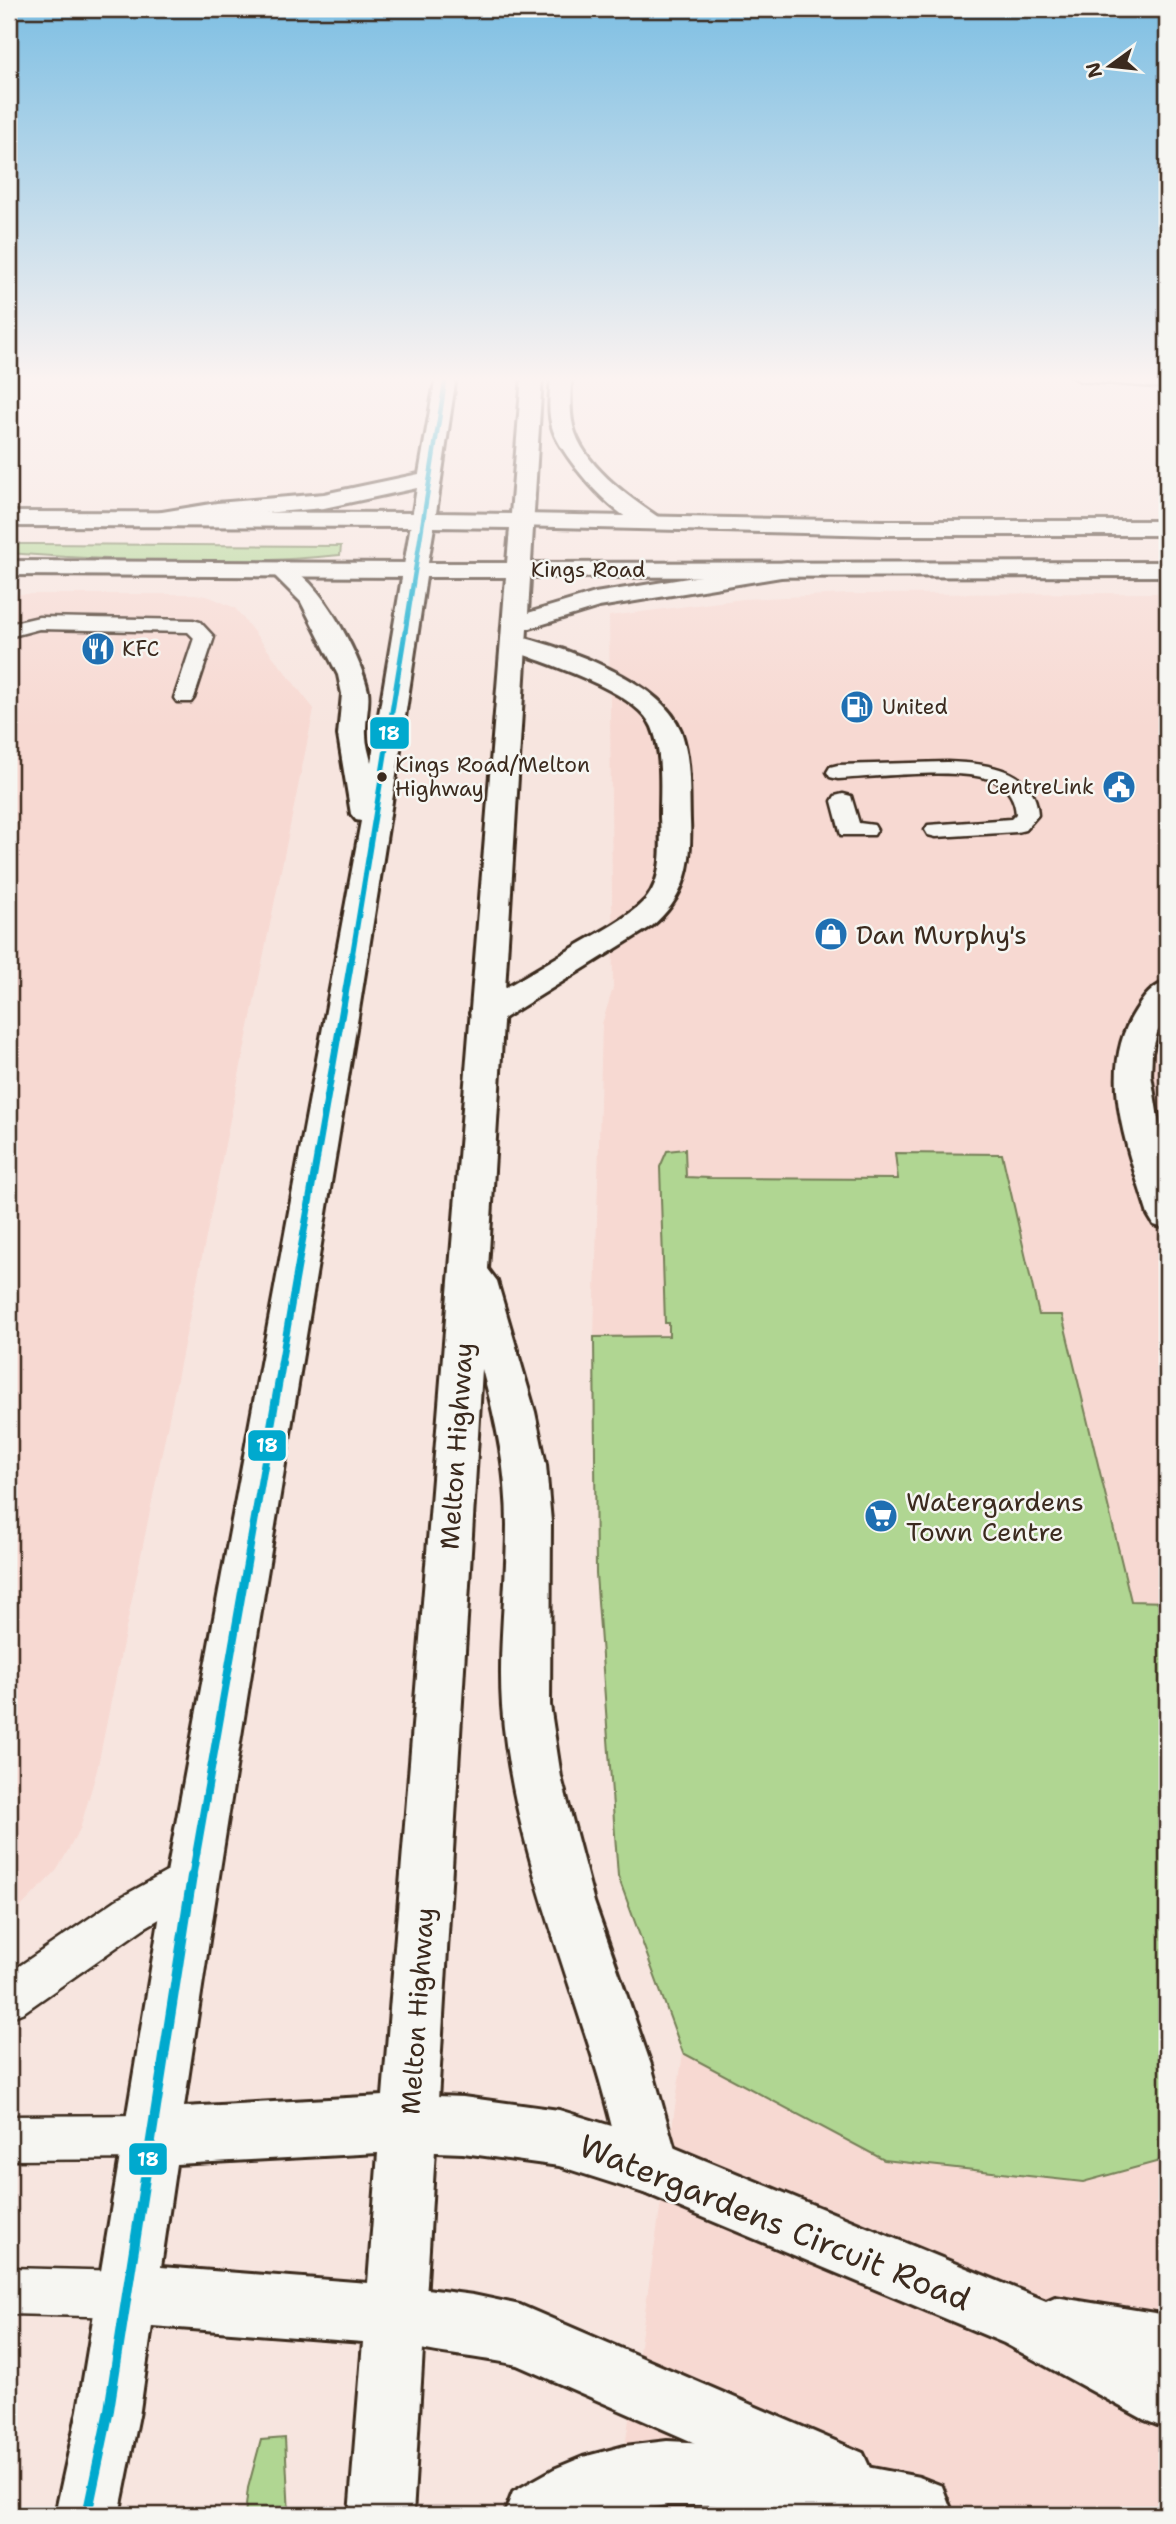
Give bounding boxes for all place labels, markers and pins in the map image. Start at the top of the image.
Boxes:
restaurant icon: KFC [79,630,117,668]
place label: KFC [122,635,159,663]
fuel station icon: United [838,688,876,726]
place label: United [882,693,948,721]
place label: Kings Road/Melton Highway [395,751,590,803]
public building icon: CentreLink [1100,768,1138,806]
marker: Kings Road/Melton Highway [375,770,389,784]
place label: CentreLink [986,773,1094,801]
shop icon: Dan Murphy's [812,915,850,953]
place label: Dan Murphy's [856,917,1027,952]
place label: Watergardens Town Centre [906,1484,1084,1549]
supermarket icon: Watergardens Town Centre [862,1497,900,1535]

